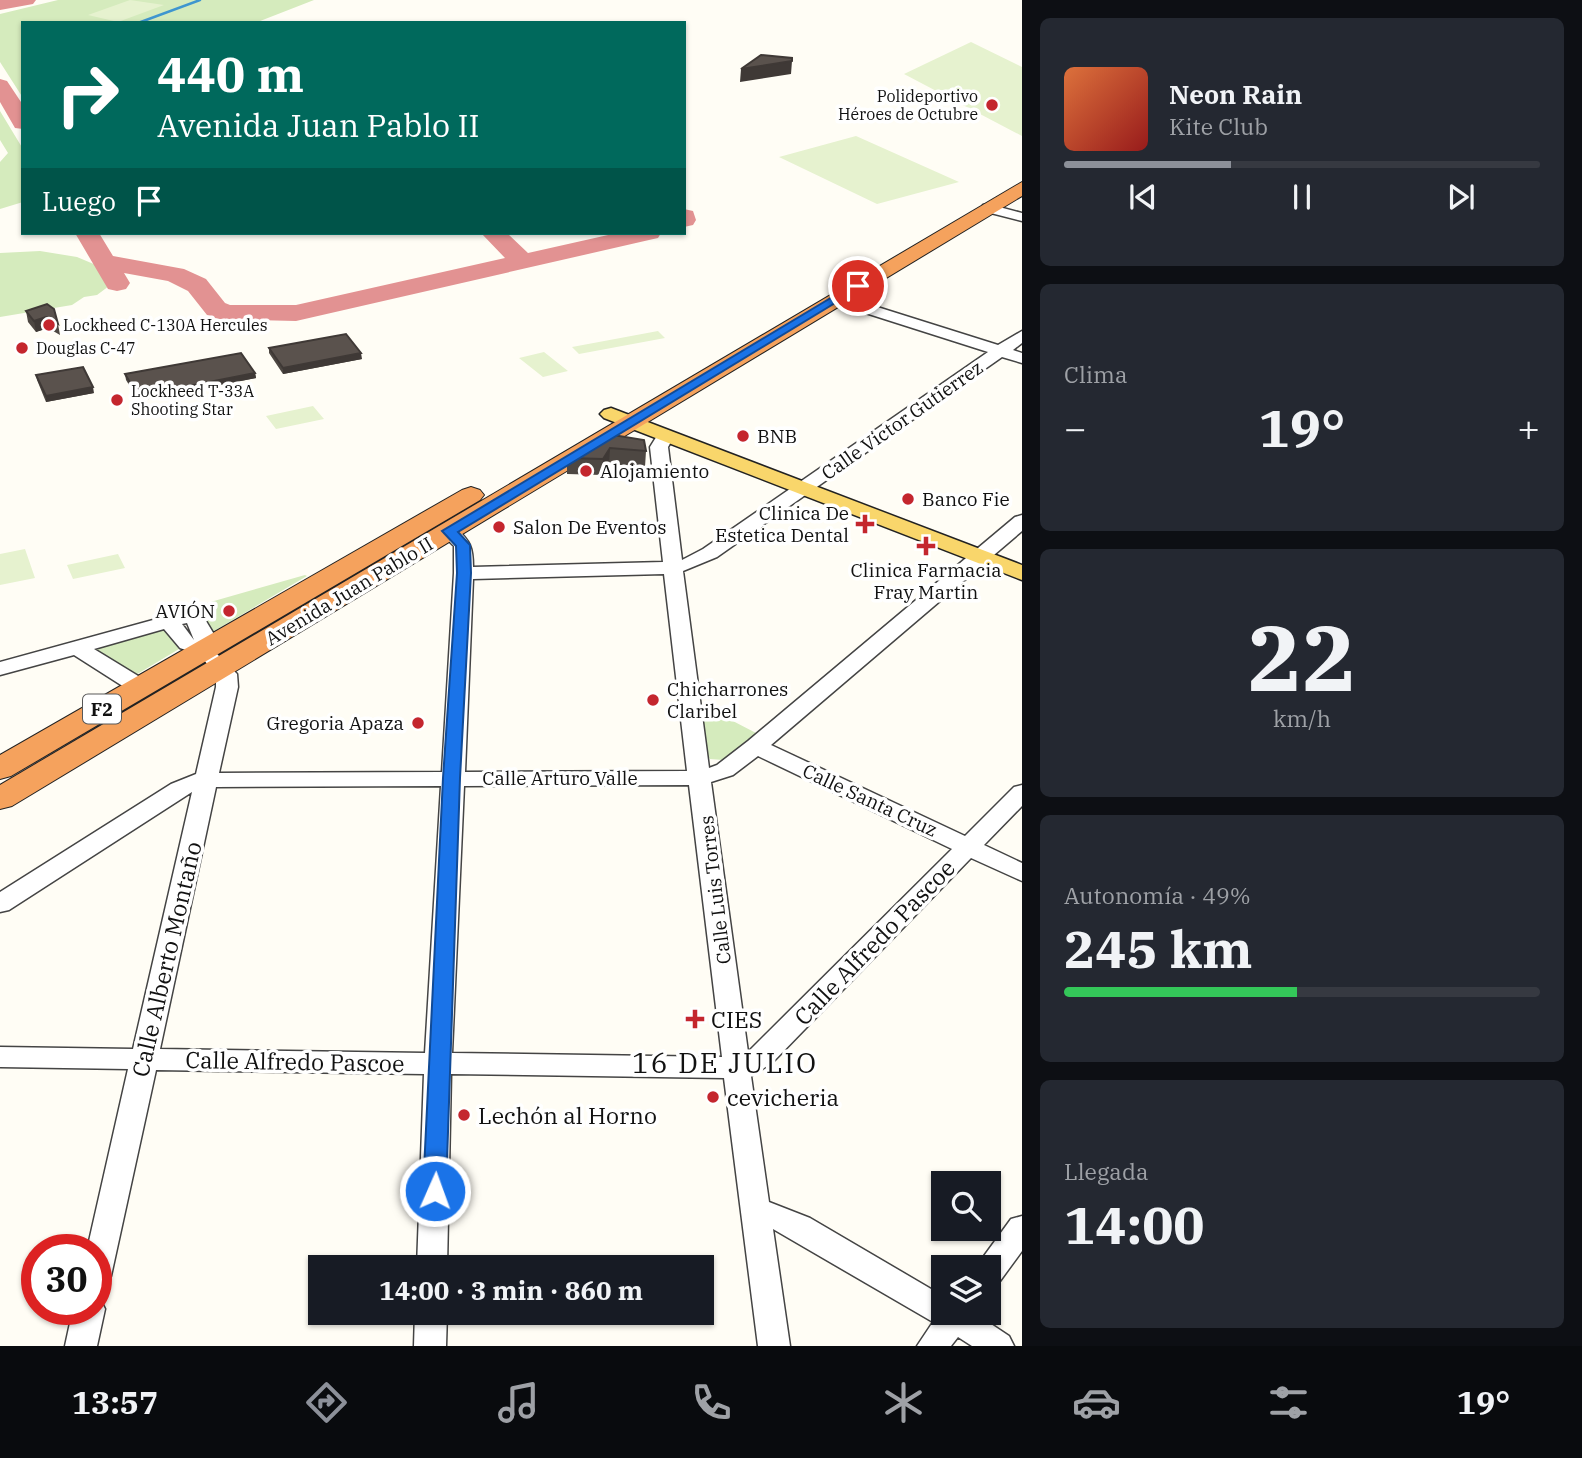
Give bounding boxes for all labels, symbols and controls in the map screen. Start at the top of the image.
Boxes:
text: 440 m [157,42,304,105]
icon: right [42,49,133,140]
text: Neon Rain [1169,77,1302,111]
place label: Polideportivo Héroes de Octubre [838,86,978,124]
marker: Polideportivo Héroes de Octubre [984,97,1000,113]
text: Avenida Juan Pablo II [157,104,480,146]
text: Kite Club [1169,111,1268,141]
icon: previous [1124,178,1162,216]
icon: pause [1283,178,1321,216]
icon: next [1442,178,1480,216]
icon: arrive [130,182,168,220]
text: Luego [42,184,116,218]
pin [828,256,888,316]
icon: arrive [839,267,877,305]
place label: Lockheed C-130A Hercules [63,315,267,335]
marker: Lockheed C-130A Hercules [41,317,57,333]
place label: Douglas C-47 [36,338,136,358]
marker: Douglas C-47 [14,340,30,356]
street label: Calle Victor Gutierrez [817,355,987,485]
text: Clima [1064,359,1128,389]
place label: Lockheed T-33A Shooting Star [131,381,254,419]
marker: Lockheed T-33A Shooting Star [109,392,125,408]
text: 19° [1259,394,1345,461]
text: − [1064,403,1087,452]
text: + [1517,403,1540,452]
place label: BNB [757,424,797,448]
marker: BNB [735,428,751,444]
place label: Alojamiento [600,459,709,483]
marker: Alojamiento [578,463,594,479]
place label: Banco Fie [922,487,1010,511]
marker: Banco Fie [900,491,916,507]
place label: Clinica De Estetica Dental [715,501,849,547]
marker: Clinica De Estetica Dental [855,514,875,534]
place label: Salon De Eventos [513,515,667,539]
marker: Salon De Eventos [491,519,507,535]
street label: Avenida Juan Pablo II [261,531,437,651]
marker: Clinica Farmacia Fray Martin [916,536,936,556]
place label: Clinica Farmacia Fray Martin [850,558,1002,604]
text: 22 [1247,598,1357,716]
place label: AVIÓN [155,599,215,623]
marker: AVIÓN [221,603,237,619]
place label: Chicharrones Claribel [667,677,788,723]
marker: Chicharrones Claribel [645,692,661,708]
road number: F2 [83,694,121,724]
text: km/h [1273,703,1331,733]
place label: Gregoria Apaza [266,711,404,735]
marker: Gregoria Apaza [410,715,426,731]
street label: Calle Santa Cruz [799,758,941,842]
street label: Calle Arturo Valle [482,766,638,790]
street label: Calle Luis Torres [694,814,736,966]
street label: Calle Alberto Montaño [124,839,208,1079]
street label: Calle Alfredo Pascoe [787,853,961,1031]
text: Autonomía · 49% [1064,880,1251,910]
text: 245 km [1064,915,1253,982]
place label: CIES [711,1004,762,1034]
marker: CIES [685,1009,705,1029]
street label: Calle Alfredo Pascoe [185,1044,405,1078]
district label: 16 DE JULIO [632,1044,818,1081]
place label: cevicheria [727,1082,839,1112]
marker: cevicheria [705,1089,721,1105]
place label: Lechón al Horno [478,1100,657,1130]
marker: Lechón al Horno [456,1107,472,1123]
position arrow [398,1154,472,1228]
text: Llegada [1064,1156,1148,1186]
map controls [931,1171,1001,1325]
button: search [931,1171,1001,1241]
text: 14:00 [1064,1191,1205,1258]
speed limit sign: 30 [21,1234,112,1325]
button: layers [931,1255,1001,1325]
text: 14:00 · 3 min · 860 m [379,1273,643,1307]
icon: directions [302,1378,351,1427]
icon: music [494,1378,543,1427]
icon: phone [687,1378,736,1427]
icon: climate [879,1378,928,1427]
icon: car [1072,1378,1121,1427]
icon: filters [1264,1378,1313,1427]
text: 13:57 [72,1381,158,1423]
text: 19° [1457,1381,1510,1423]

